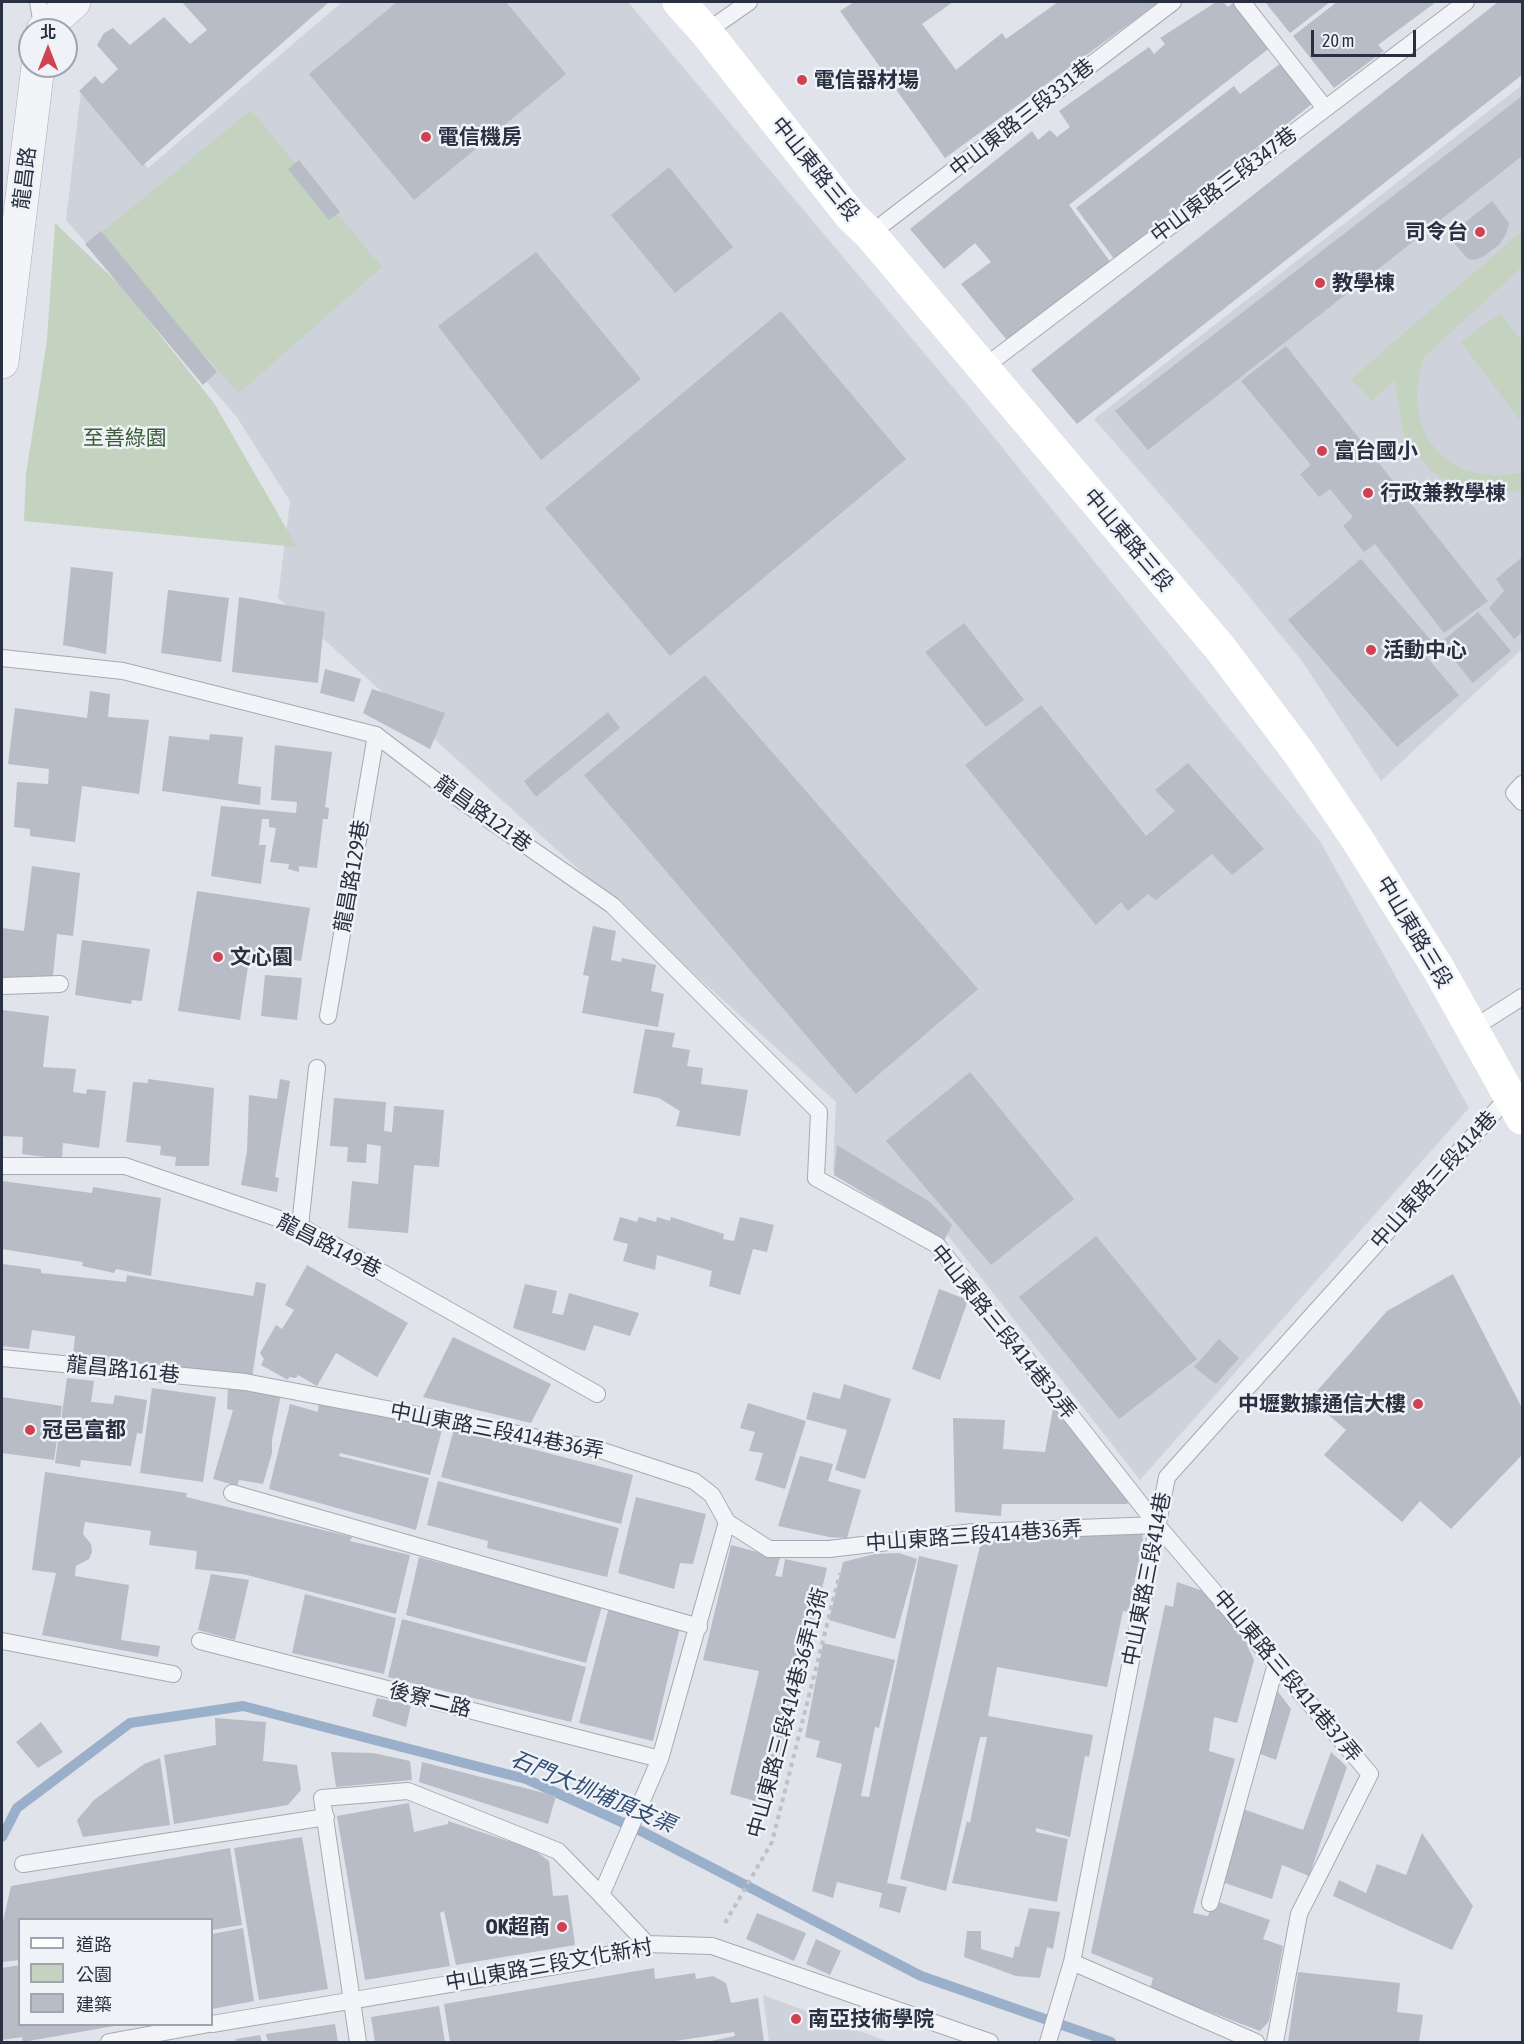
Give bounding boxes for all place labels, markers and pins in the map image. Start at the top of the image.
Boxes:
place label: 電信器材場 [814,67,919,93]
marker: 電信器材場 [795,73,809,87]
place label: 電信機房 [438,124,522,150]
marker: 電信機房 [419,130,433,144]
place label: 司令台 [1405,219,1468,245]
marker: 司令台 [1473,225,1487,239]
place label: 教學棟 [1332,270,1395,296]
marker: 教學棟 [1313,276,1327,290]
place label: 富台國小 [1334,438,1418,464]
marker: 富台國小 [1315,444,1329,458]
place label: 行政兼教學棟 [1380,480,1506,506]
marker: 行政兼教學棟 [1361,486,1375,500]
place label: 活動中心 [1383,637,1467,663]
marker: 活動中心 [1364,643,1378,657]
place label: 文心園 [230,944,293,970]
marker: 文心園 [211,950,225,964]
place label: 中壢數據通信大樓 [1238,1391,1406,1417]
marker: 中壢數據通信大樓 [1411,1397,1425,1411]
place label: 冠邑富都 [42,1417,126,1443]
marker: 冠邑富都 [23,1423,37,1437]
place label: OK超商 [485,1914,550,1940]
marker: OK超商 [555,1920,569,1934]
place label: 南亞技術學院 [808,2006,934,2032]
marker: 南亞技術學院 [789,2012,803,2026]

